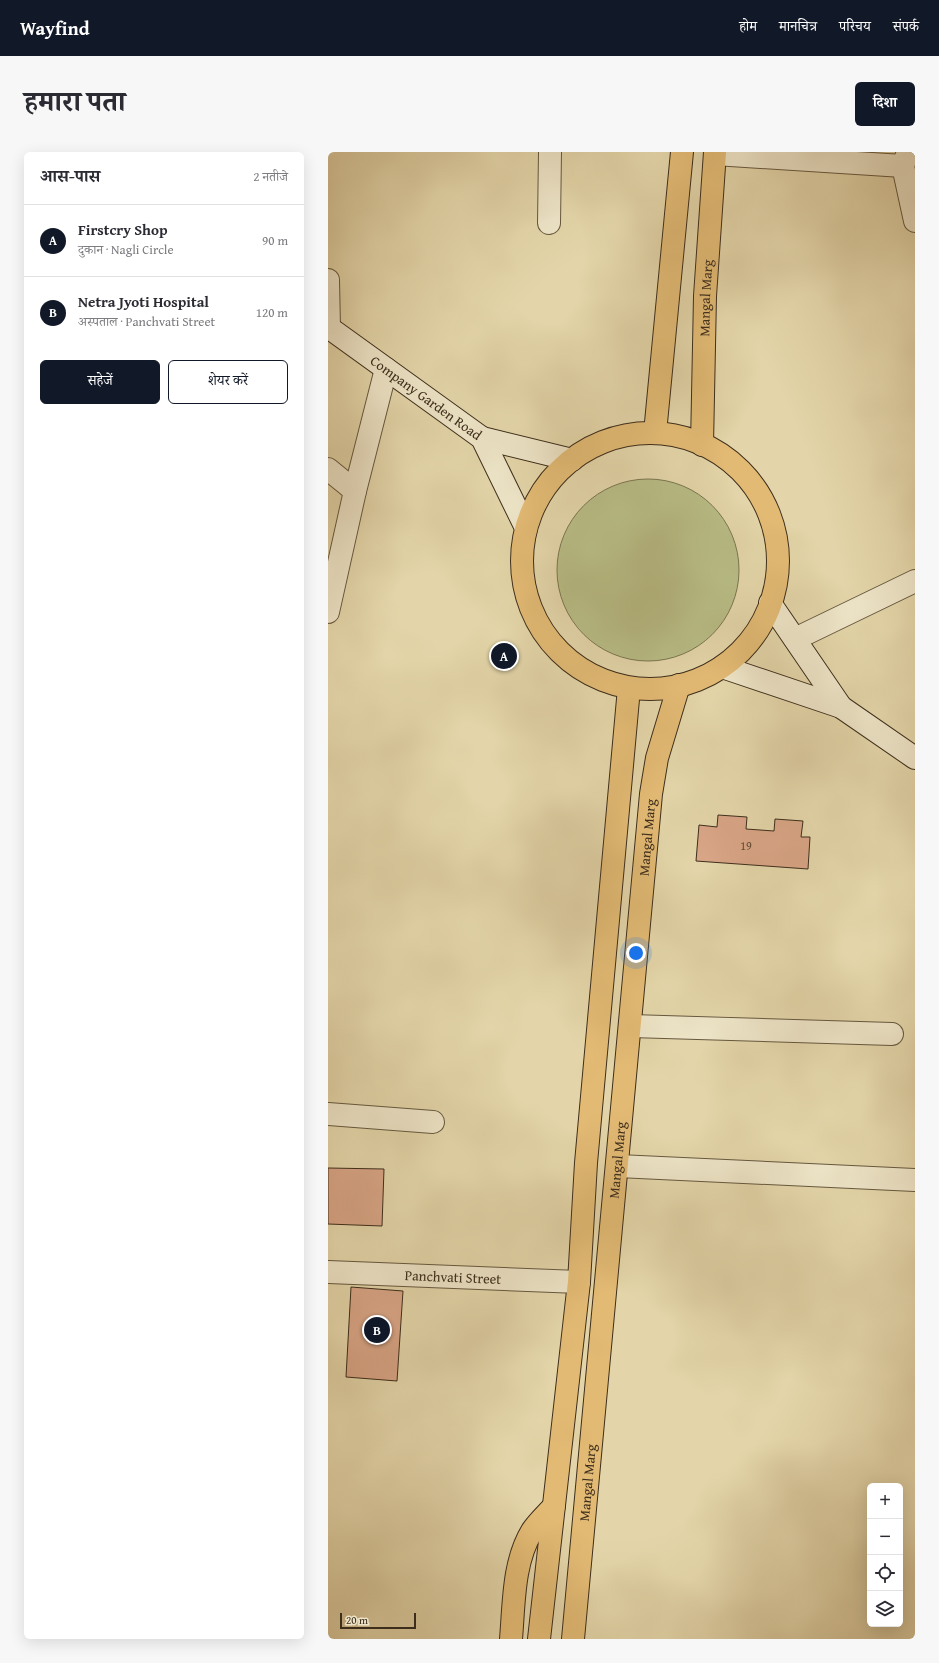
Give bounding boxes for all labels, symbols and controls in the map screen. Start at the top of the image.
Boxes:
text: Wayfind [20,14,90,42]
text: होम [739,16,757,36]
text: मानचित्र [779,16,817,36]
text: परिचय [839,16,871,36]
text: संपर्क [893,16,919,36]
text: हमारा पता [24,80,125,121]
button: दिशा [855,82,915,126]
text: आस-पास [40,163,100,188]
text: 2 नतीजे [253,167,288,186]
text: Firstcry Shop [78,219,167,240]
text: A [49,231,57,250]
text: 90 m [262,231,288,250]
text: दुकान · Nagli Circle [78,240,174,259]
street label: Mangal Marg [694,259,718,337]
text: Netra Jyoti Hospital [78,291,209,312]
text: B [49,303,57,322]
text: 120 m [256,303,288,322]
text: अस्पताल · Panchvati Street [78,312,215,331]
street label: Company Garden Road [366,351,486,445]
button: सहेजें [40,360,160,404]
button: शेयर करें [168,360,288,404]
pin: A [491,641,517,671]
street label: Mangal Marg [633,798,661,877]
house number: 19 [740,837,752,854]
your location [626,943,646,963]
street label: Mangal Marg [604,1121,631,1200]
street label: Panchvati Street [404,1265,502,1289]
pin: B [364,1315,390,1345]
street label: Mangal Marg [574,1443,601,1522]
map controls [867,1483,903,1627]
button: + [867,1483,903,1519]
button: − [867,1519,903,1555]
button: locate [867,1555,903,1591]
button: layers [867,1591,903,1627]
scale bar [340,1611,416,1630]
text: 20 m [346,1612,368,1628]

